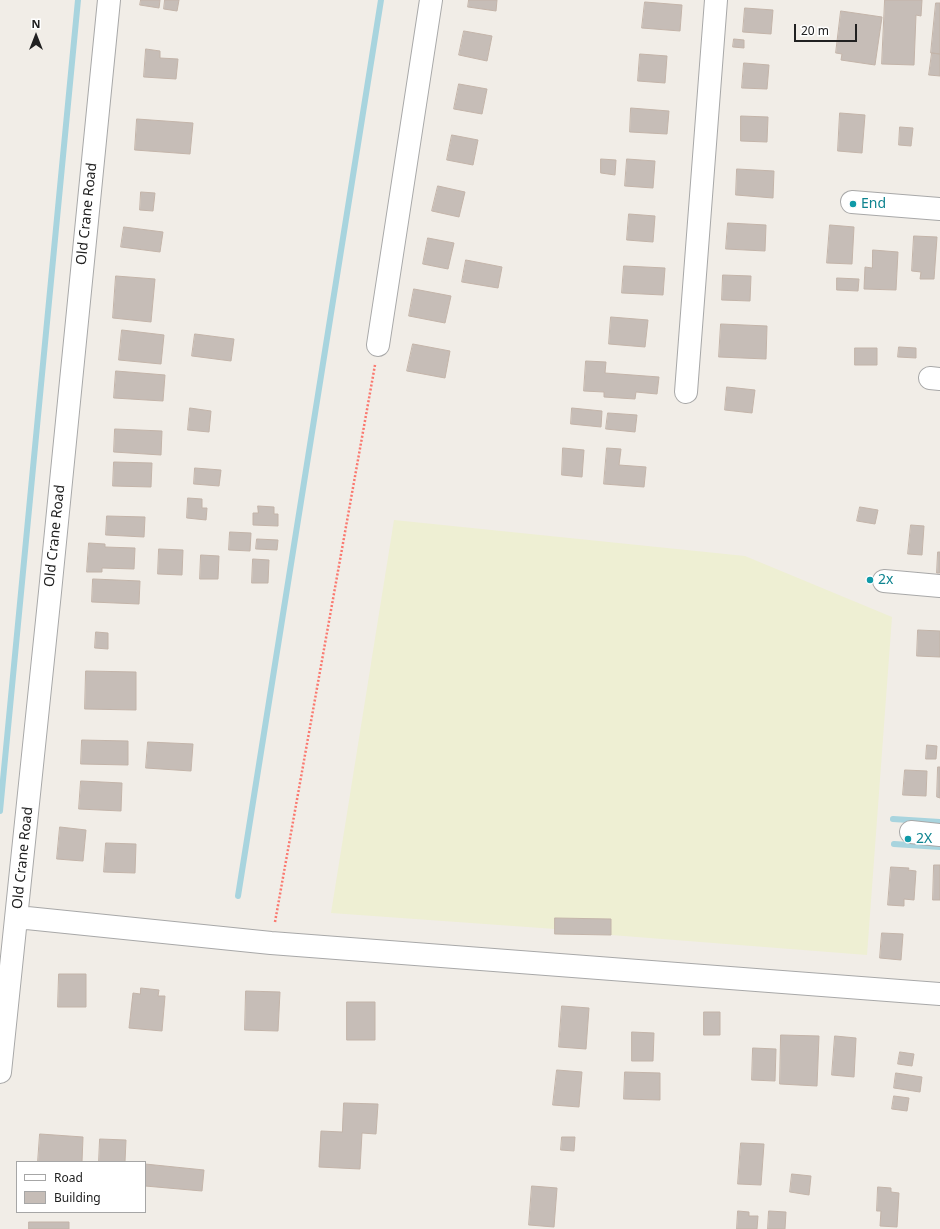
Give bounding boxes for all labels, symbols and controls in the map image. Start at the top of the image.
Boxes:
north arrow [16,16,56,56]
text: N [32,16,40,31]
scale bar [796,16,859,42]
text: 20 m [801,22,829,39]
street label: Old Crane Road [73,162,101,266]
place label: End [861,196,886,212]
marker: End [848,199,858,209]
street label: Old Crane Road [41,484,69,588]
place label: 2x [878,572,893,588]
marker: 2x [865,575,875,585]
street label: Old Crane Road [9,806,37,910]
place label: 2X [916,831,932,847]
marker: 2X [903,834,913,844]
legend [16,1161,146,1213]
text: Road [54,1169,83,1186]
text: Building [54,1189,101,1206]

